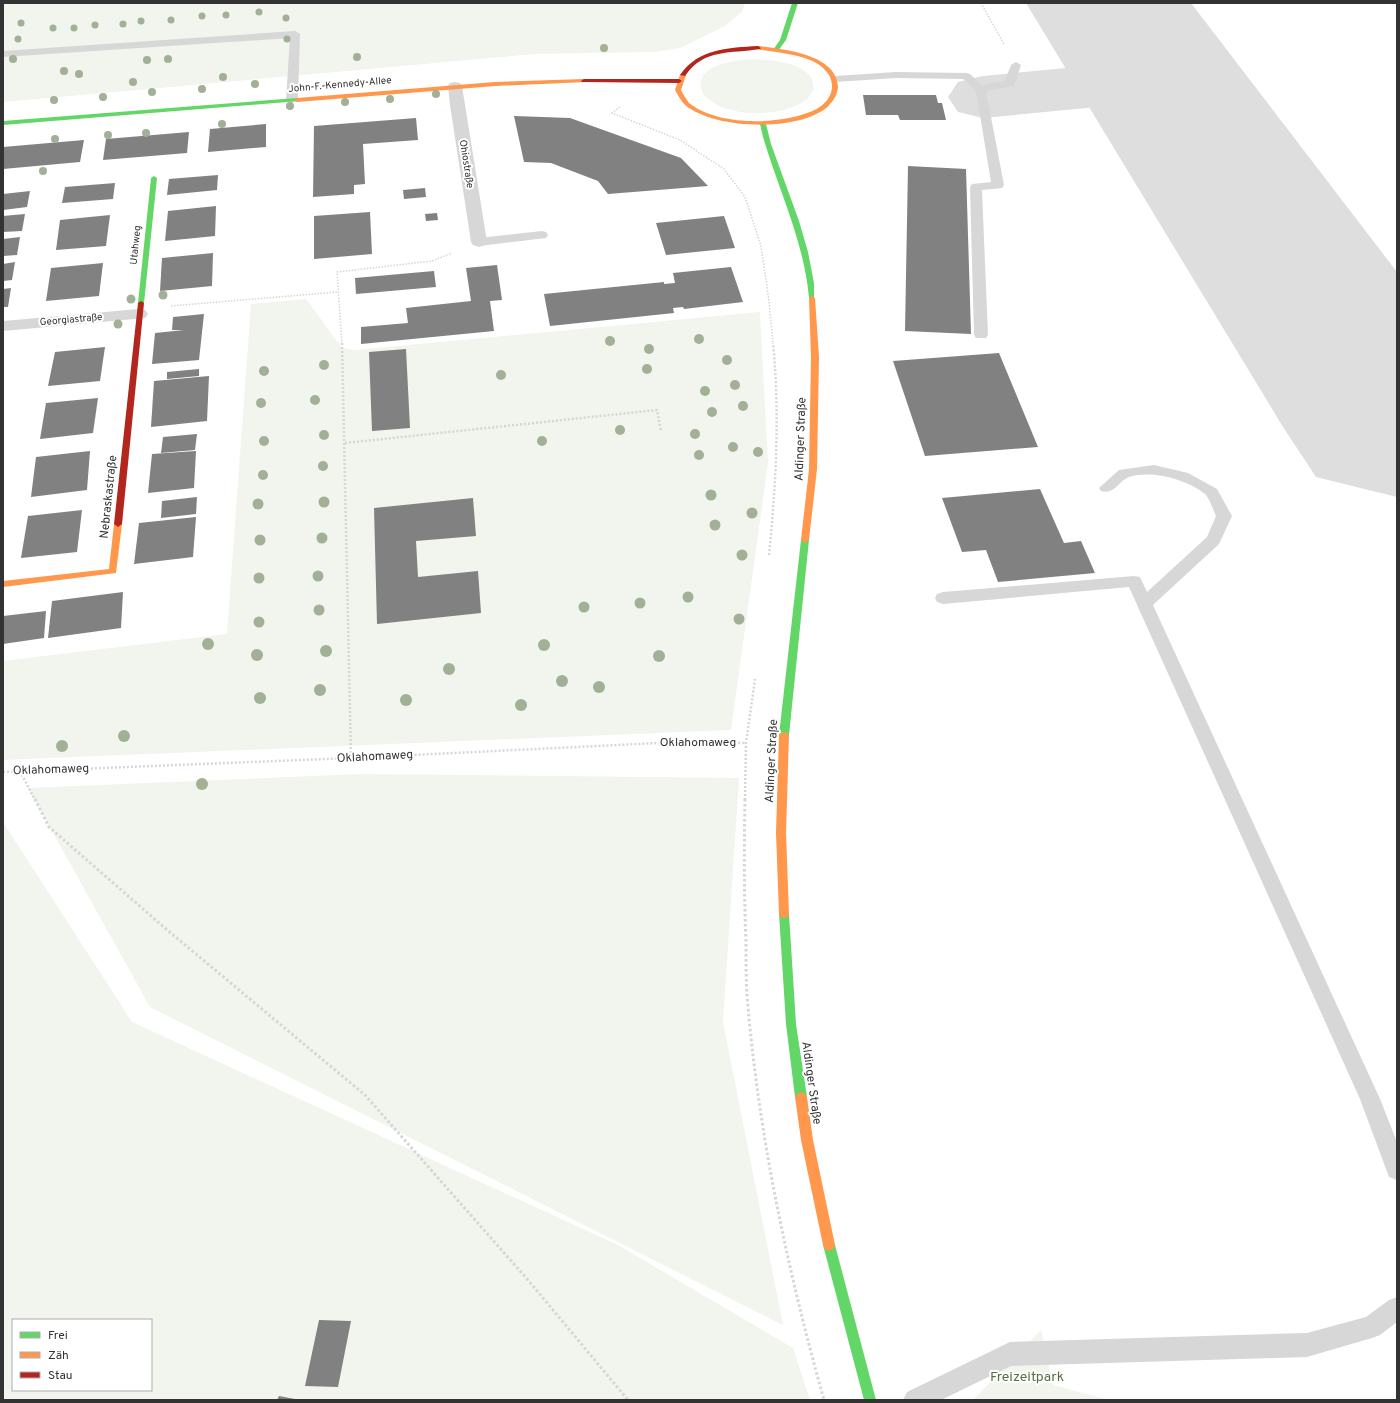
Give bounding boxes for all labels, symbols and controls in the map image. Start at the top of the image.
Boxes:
street label: John-F.-Kennedy-Allee [288,74,392,96]
street label: Ohiostraße [456,139,476,189]
street label: Utahweg [127,225,145,265]
street label: Georgiastraße [39,311,103,329]
street label: Aldinger Straße [792,397,810,481]
street label: Nebraskastraße [97,454,121,540]
street label: Aldinger Straße [762,719,782,803]
street label: Oklahomaweg [660,735,736,751]
street label: Oklahomaweg [336,747,414,767]
street label: Oklahomaweg [13,761,89,779]
street label: Aldinger Straße [797,1040,825,1126]
legend [12,1319,152,1391]
text: Frei [48,1328,68,1344]
text: Zäh [48,1348,69,1364]
text: Stau [48,1368,73,1384]
park label: Freizeitpark [990,1369,1064,1386]

